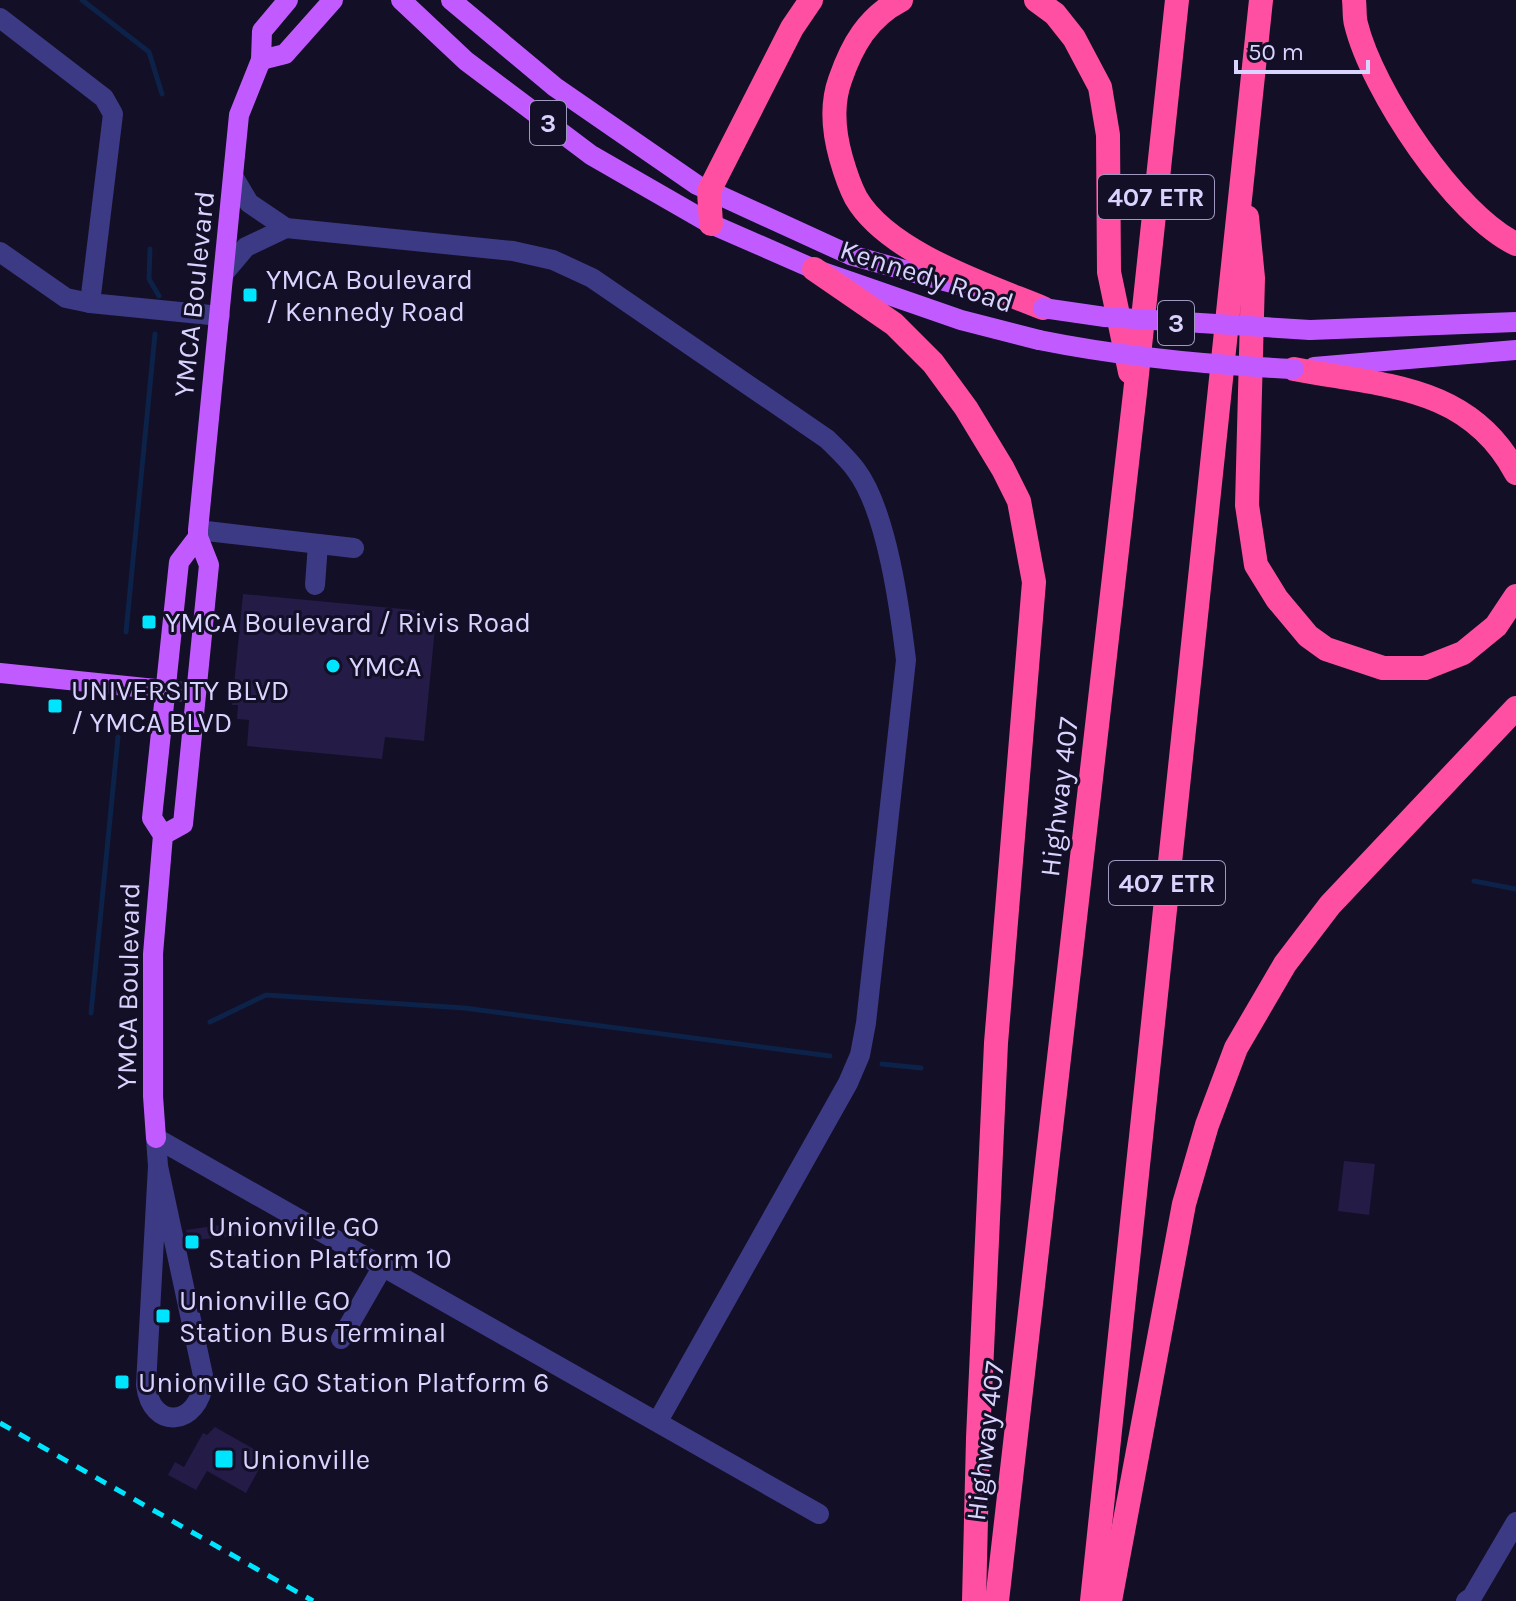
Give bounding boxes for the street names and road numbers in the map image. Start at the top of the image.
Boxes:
road number: 3 [530,101,566,145]
road number: 407 ETR [1098,175,1214,219]
street label: YMCA Boulevard [167,189,221,399]
street label: Kennedy Road [836,232,1018,320]
road number: 3 [1158,301,1194,345]
street label: Highway 407 [1033,715,1085,879]
road number: 407 ETR [1109,861,1225,905]
street label: YMCA Boulevard [110,882,146,1090]
street label: Highway 407 [959,1359,1011,1523]

